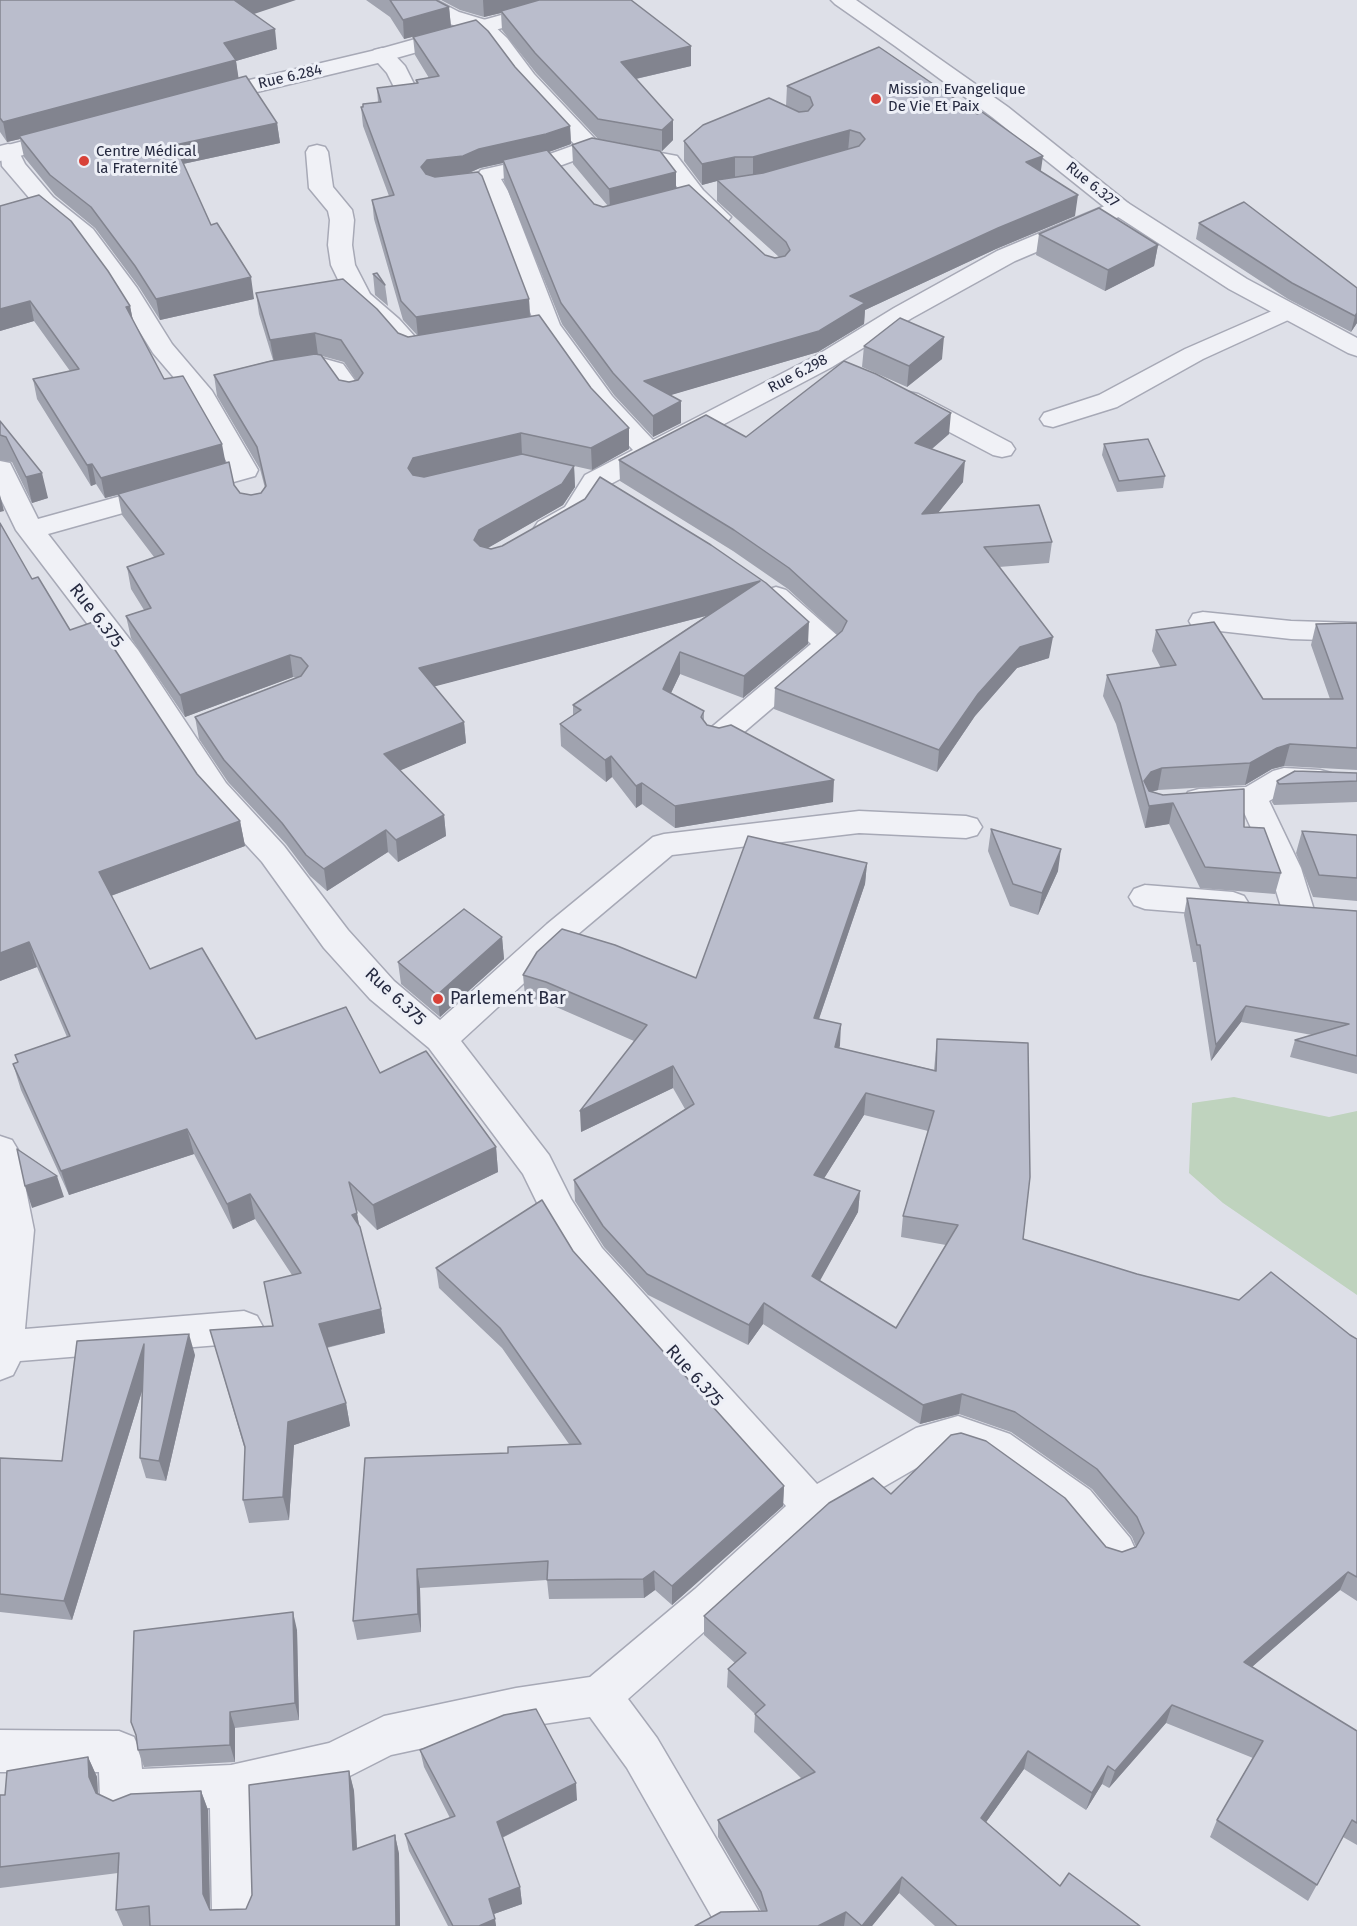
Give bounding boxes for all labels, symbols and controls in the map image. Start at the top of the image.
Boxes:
street label: Rue 6.284 [256,61,324,93]
place label: Mission Evangelique De Vie Et Paix [888,81,1026,116]
marker: Mission Evangelique De Vie Et Paix [869,92,883,106]
place label: Centre Médical la Fraternité [96,143,196,178]
marker: Centre Médical la Fraternité [77,154,91,168]
street label: Rue 6.327 [1062,158,1122,212]
street label: Rue 6.298 [765,351,831,397]
street label: Rue 6.375 [64,580,128,652]
street label: Rue 6.375 [360,963,430,1031]
place label: Parlement Bar [450,988,566,1010]
marker: Parlement Bar [431,992,445,1006]
street label: Rue 6.375 [661,1341,727,1411]

